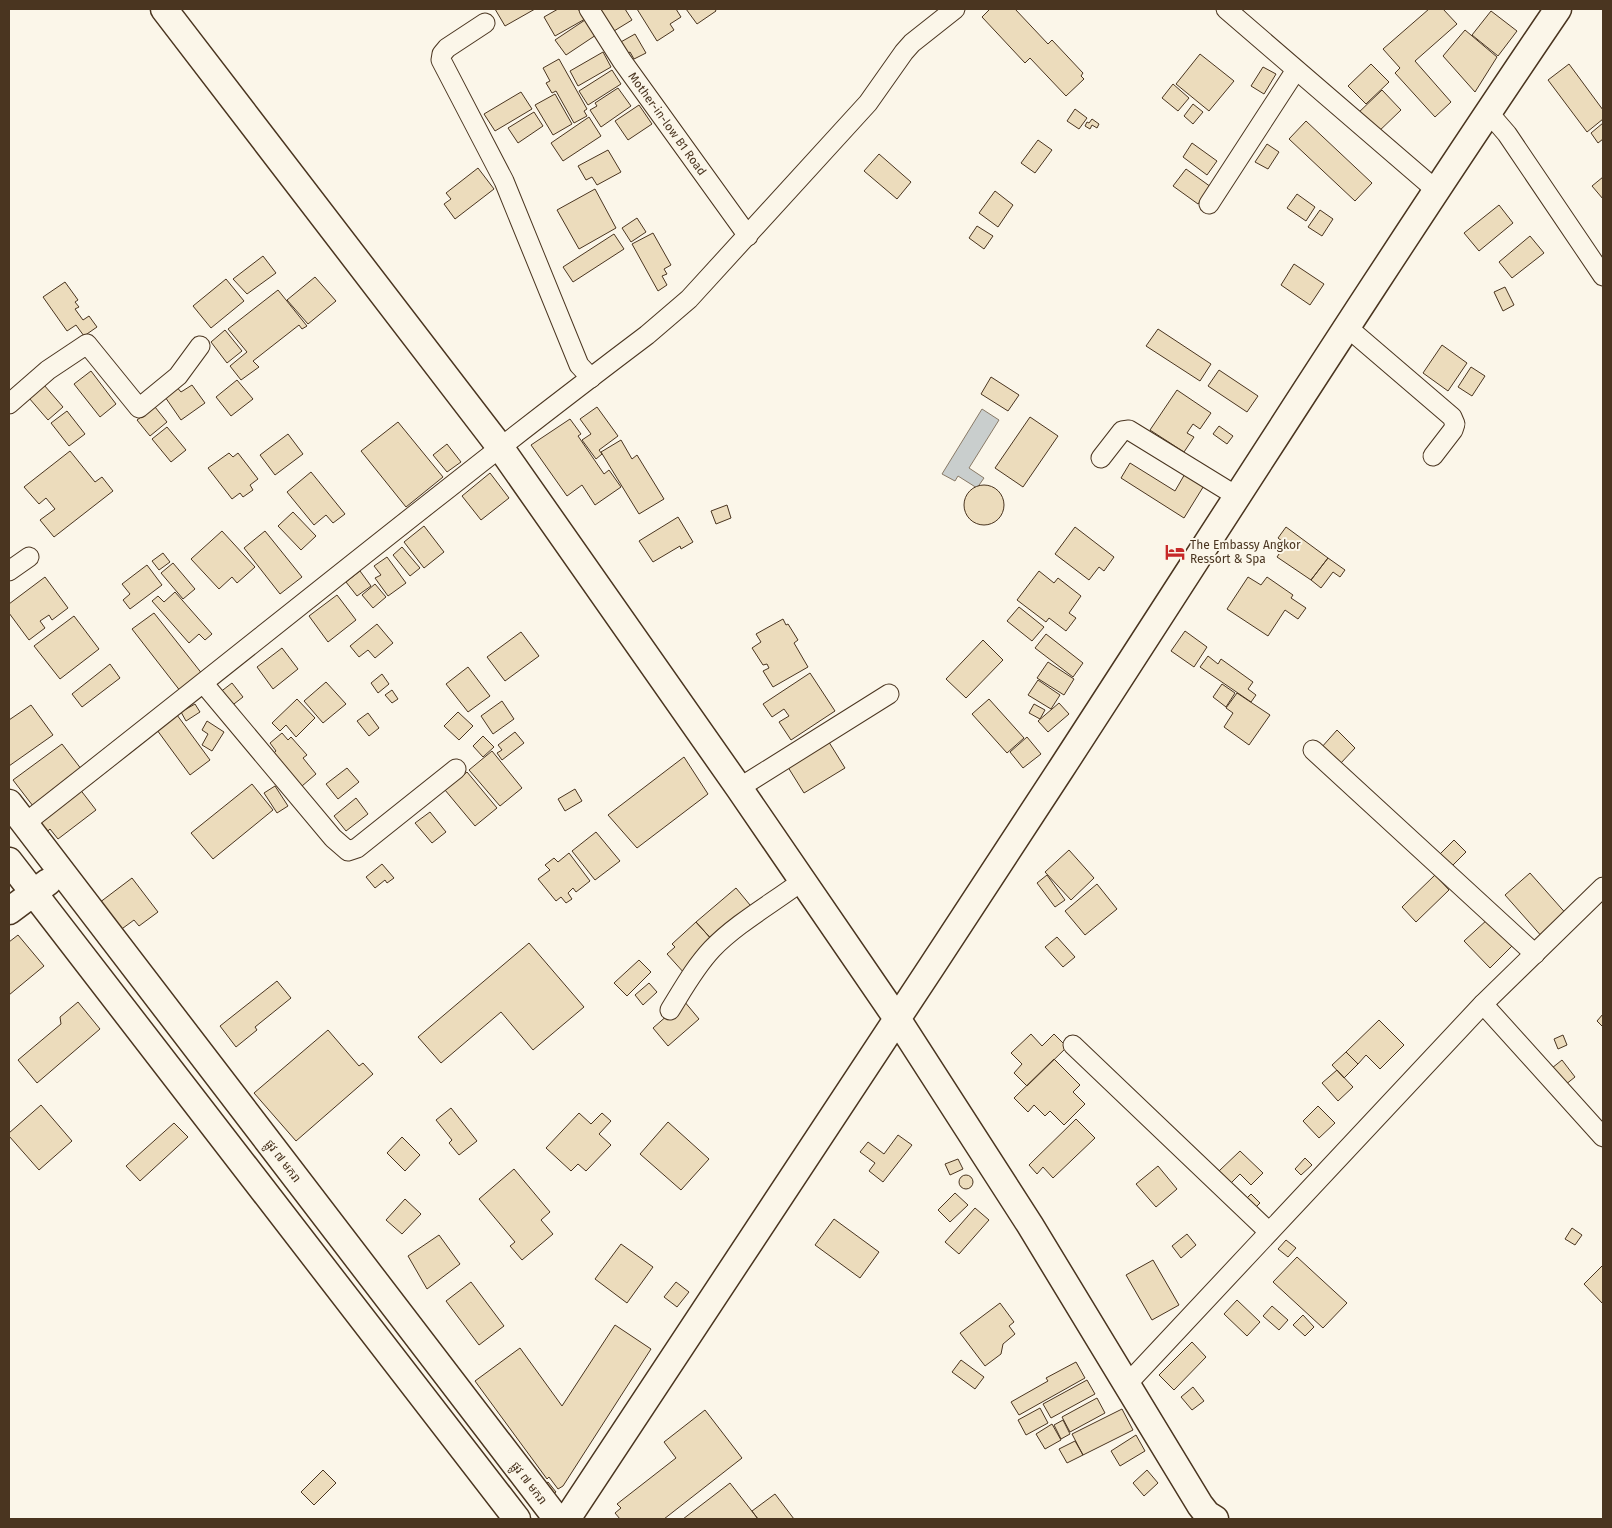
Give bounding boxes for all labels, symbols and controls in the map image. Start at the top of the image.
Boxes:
street label: Mother-in-low B1 Road [625,69,709,178]
place label: The Embassy Angkor Ressort & Spa [1190,538,1301,566]
hotel icon: The Embassy Angkor Ressort & Spa [1164,541,1186,563]
street label: ផ្លូវ ៧ មករា [260,1137,304,1187]
street label: ផ្លូវ ៧ មករា [506,1459,550,1509]

